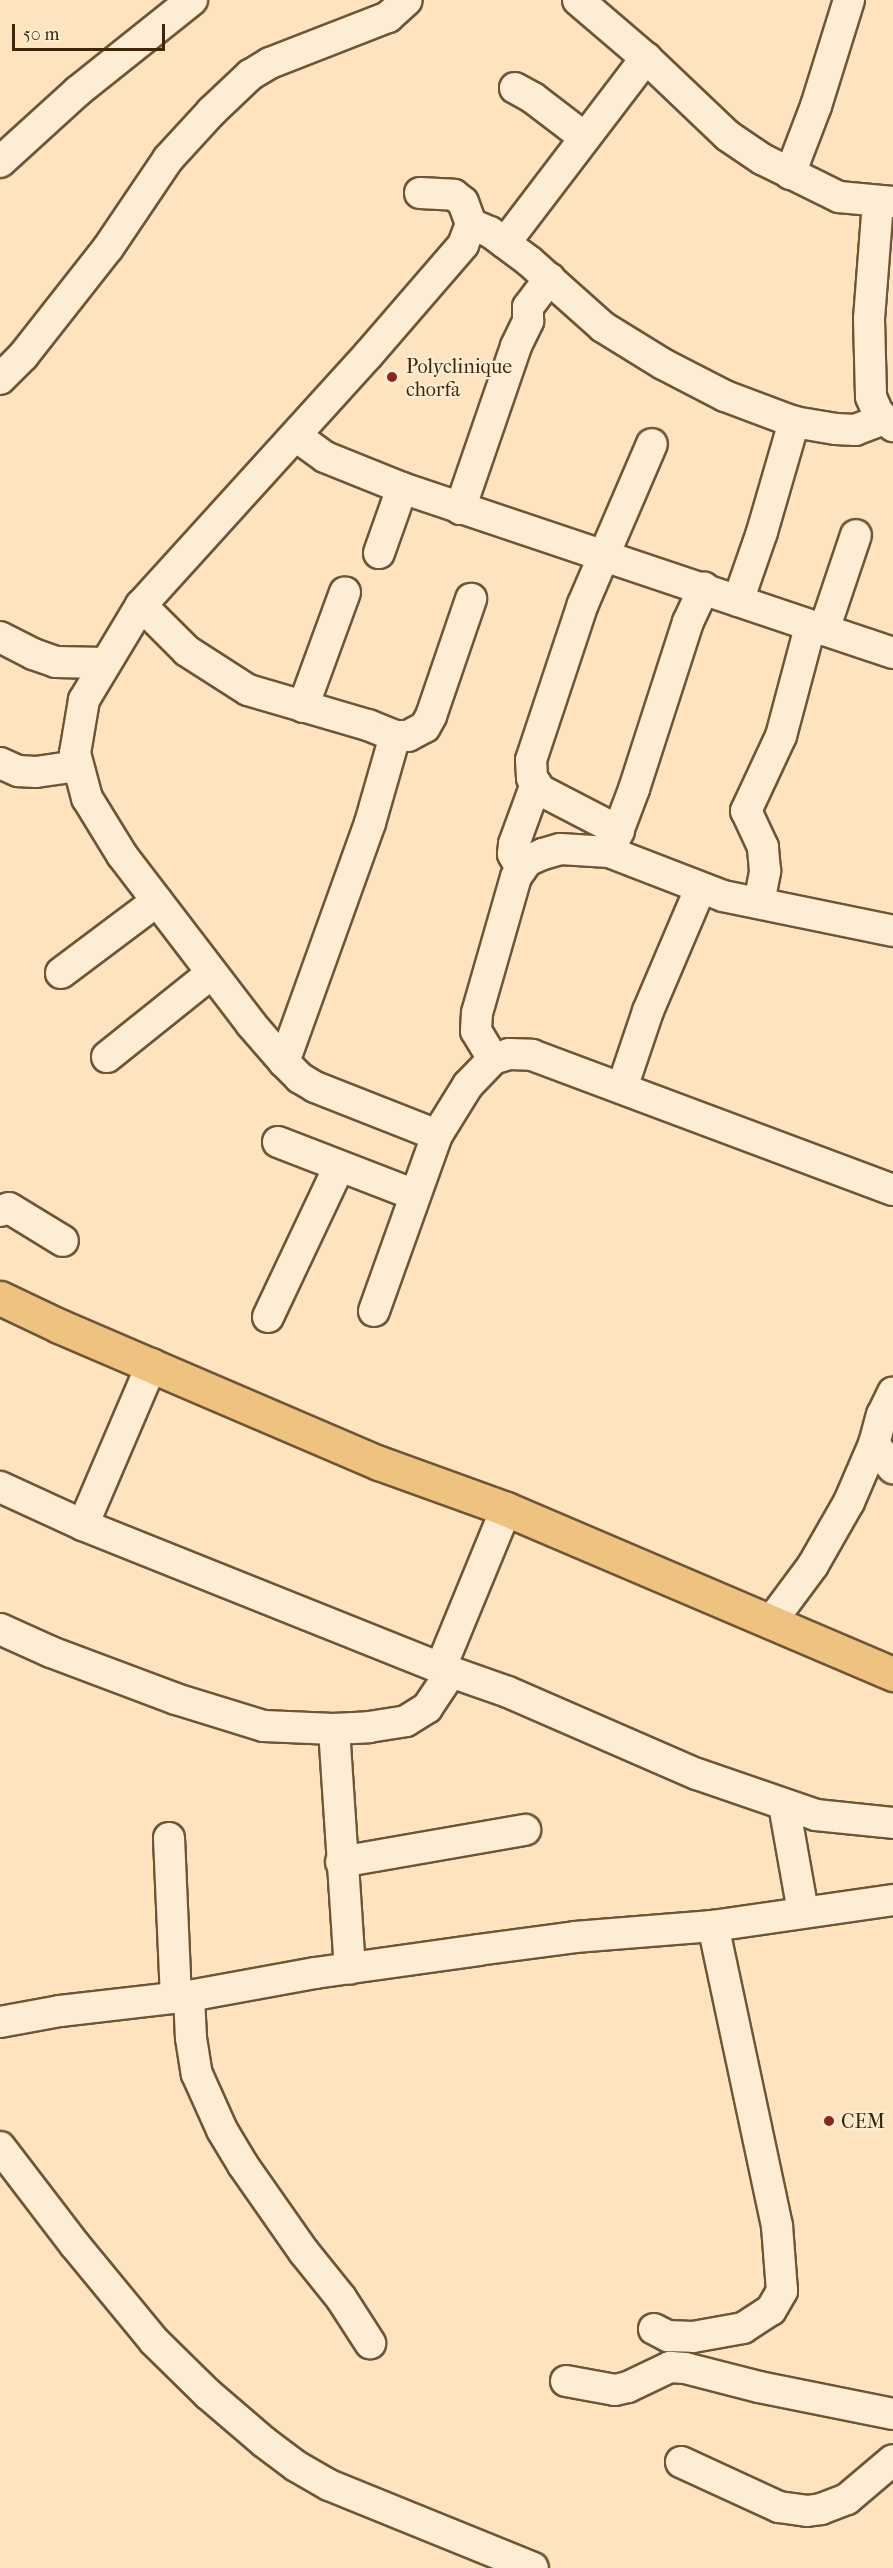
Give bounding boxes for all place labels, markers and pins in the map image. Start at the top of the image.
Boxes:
place label: Polyclinique chorfa [406,354,512,401]
marker: Polyclinique chorfa [383,368,401,386]
place label: CEM [841,2109,885,2133]
marker: CEM [822,2114,836,2128]

